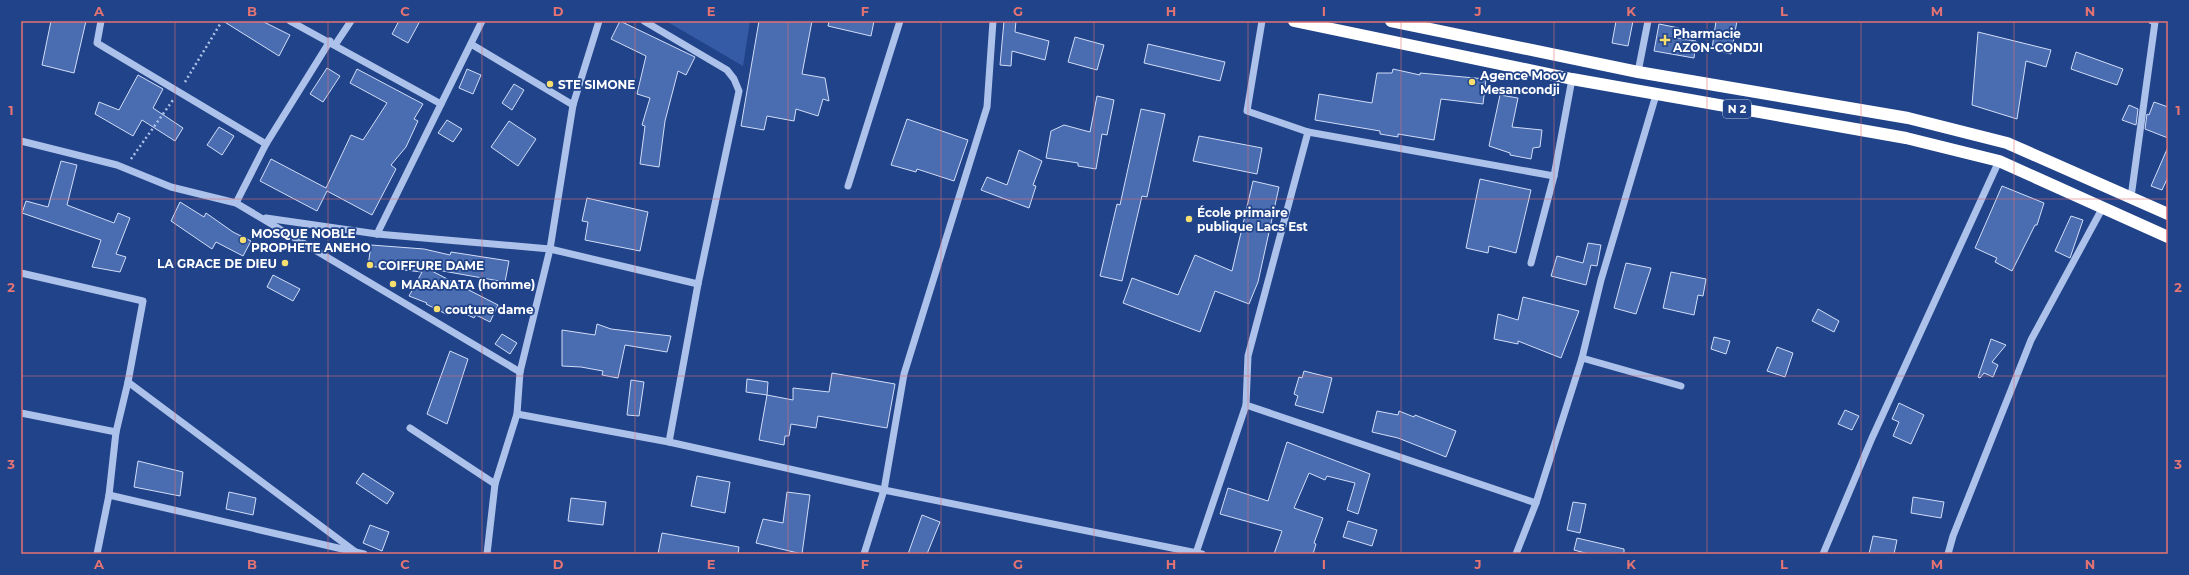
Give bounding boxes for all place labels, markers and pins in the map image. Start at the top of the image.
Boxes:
place label: Pharmacie AZON-CONDJI [1672,26,1763,55]
marker: Pharmacie AZON-CONDJI [1660,35,1670,45]
place label: Agence Moov Mesancondji [1479,68,1566,97]
place label: STE SIMONE [558,77,635,92]
marker: Agence Moov Mesancondji [1467,77,1477,87]
marker: STE SIMONE [545,79,555,89]
place label: École primaire publique Lacs Est [1197,205,1309,234]
marker: École primaire publique Lacs Est [1184,214,1194,224]
place label: MOSQUE NOBLE PROPHETE ANEHO [251,226,371,255]
marker: MOSQUE NOBLE PROPHETE ANEHO [238,235,248,245]
place label: LA GRACE DE DIEU [157,256,277,271]
marker: LA GRACE DE DIEU [280,258,290,268]
place label: COIFFURE DAME [378,258,484,273]
marker: COIFFURE DAME [365,260,375,270]
place label: MARANATA (homme) [401,277,535,292]
marker: MARANATA (homme) [388,279,398,289]
place label: couture dame [445,302,534,317]
marker: couture dame [432,304,442,314]

